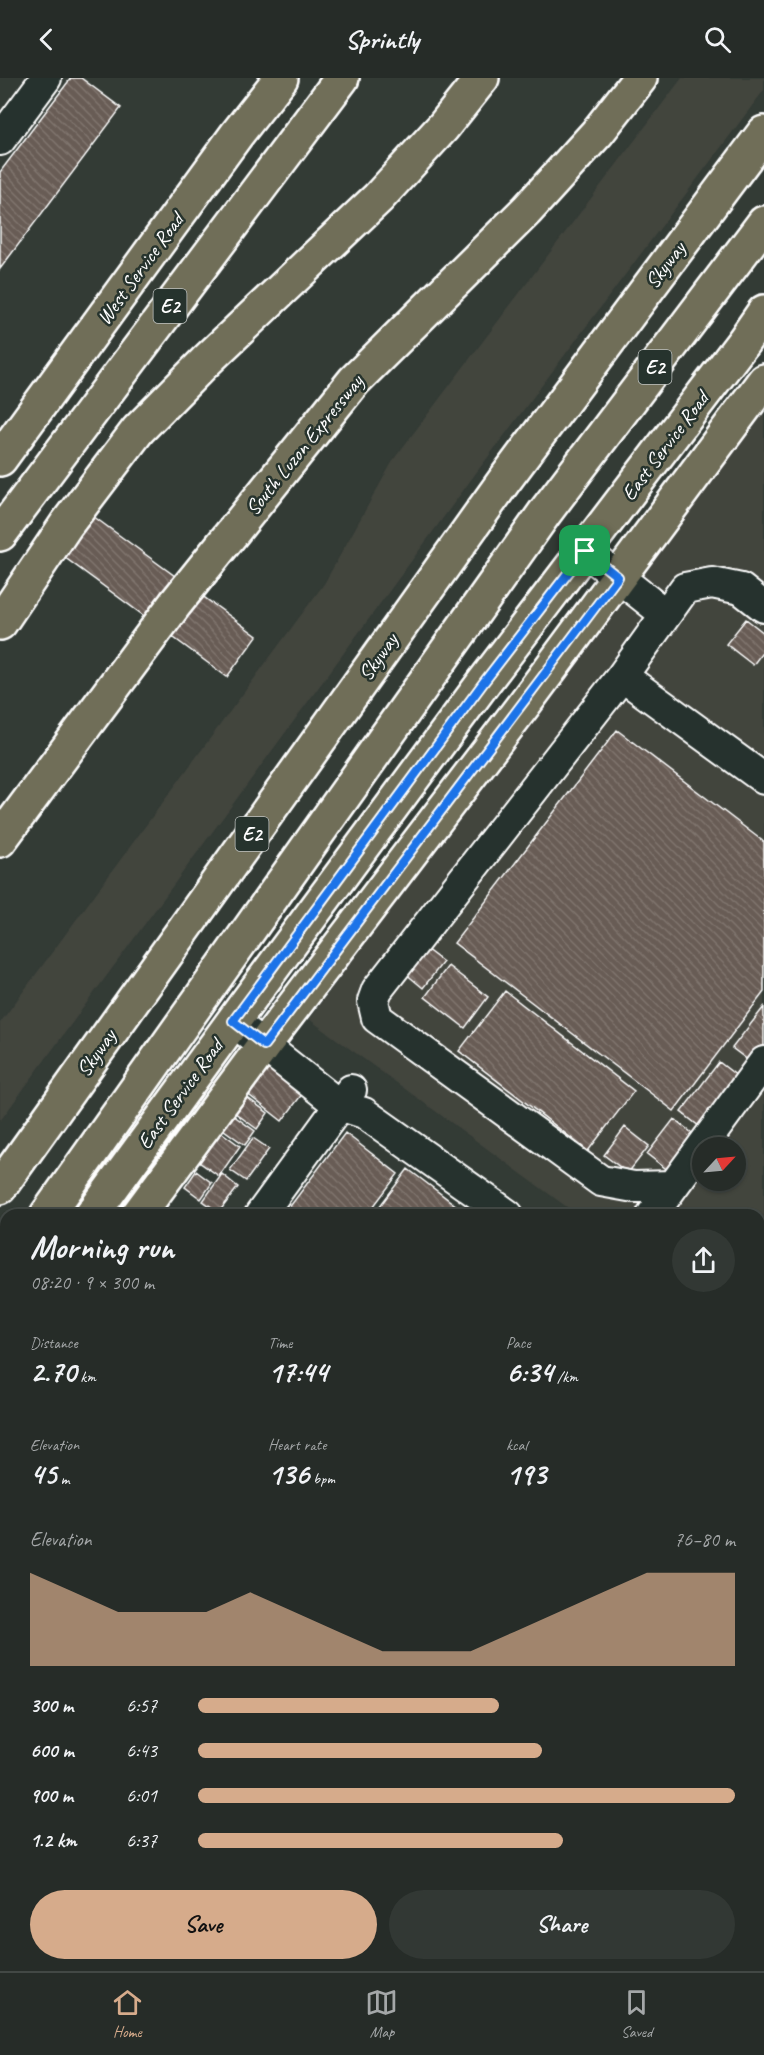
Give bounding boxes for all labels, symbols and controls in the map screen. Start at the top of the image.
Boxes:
text: Sprintly [345,22,419,56]
icon: back [30,23,63,56]
icon: search [701,23,734,56]
street label: West Service Road [91,206,191,330]
street label: Skyway [639,235,692,294]
road number: E2 [154,289,186,323]
road number: E2 [638,350,672,384]
street label: South Luzon Expressway [239,368,370,521]
street label: East Service Road [616,384,716,506]
pin [559,525,610,576]
icon: arrive [568,534,601,567]
street label: Skyway [352,627,405,686]
road number: E2 [236,817,268,851]
street label: Skyway [70,1023,123,1082]
street label: East Service Road [131,1032,230,1154]
north arrow [692,1137,746,1191]
map controls [692,1137,746,1191]
text: Morning run [30,1226,174,1268]
button: share [672,1229,735,1292]
text: 08:20 · 9 × 300 m [30,1270,154,1295]
text: Distance [30,1333,78,1353]
text: Time [268,1333,292,1353]
text: Pace [506,1333,531,1353]
text: 2.70 [30,1353,76,1391]
text: 17:44 [268,1353,328,1391]
text: 6:34 [506,1353,553,1391]
text: km [76,1367,96,1387]
text: /km [553,1367,578,1387]
text: Elevation [30,1435,79,1455]
text: Heart rate [268,1435,326,1455]
text: kcal [506,1435,527,1455]
text: 45 [30,1455,57,1493]
text: 136 [268,1455,309,1493]
text: 193 [506,1455,546,1493]
text: m [57,1469,69,1489]
text: bpm [309,1469,335,1489]
text: Elevation [30,1527,92,1552]
text: 76–80 m [674,1527,735,1552]
text: 300 m [30,1693,73,1718]
text: 6:57 [126,1693,157,1718]
text: 600 m [30,1738,74,1763]
text: 6:43 [126,1738,157,1763]
text: 900 m [30,1783,73,1808]
text: 6:01 [126,1783,157,1808]
text: 1.2 km [30,1828,77,1853]
text: 6:37 [126,1828,157,1853]
button: Save [30,1890,377,1959]
button: Share [389,1890,735,1959]
tab: Home [111,1986,144,2042]
tab: Map [365,1986,398,2042]
tab: Saved [620,1986,653,2042]

